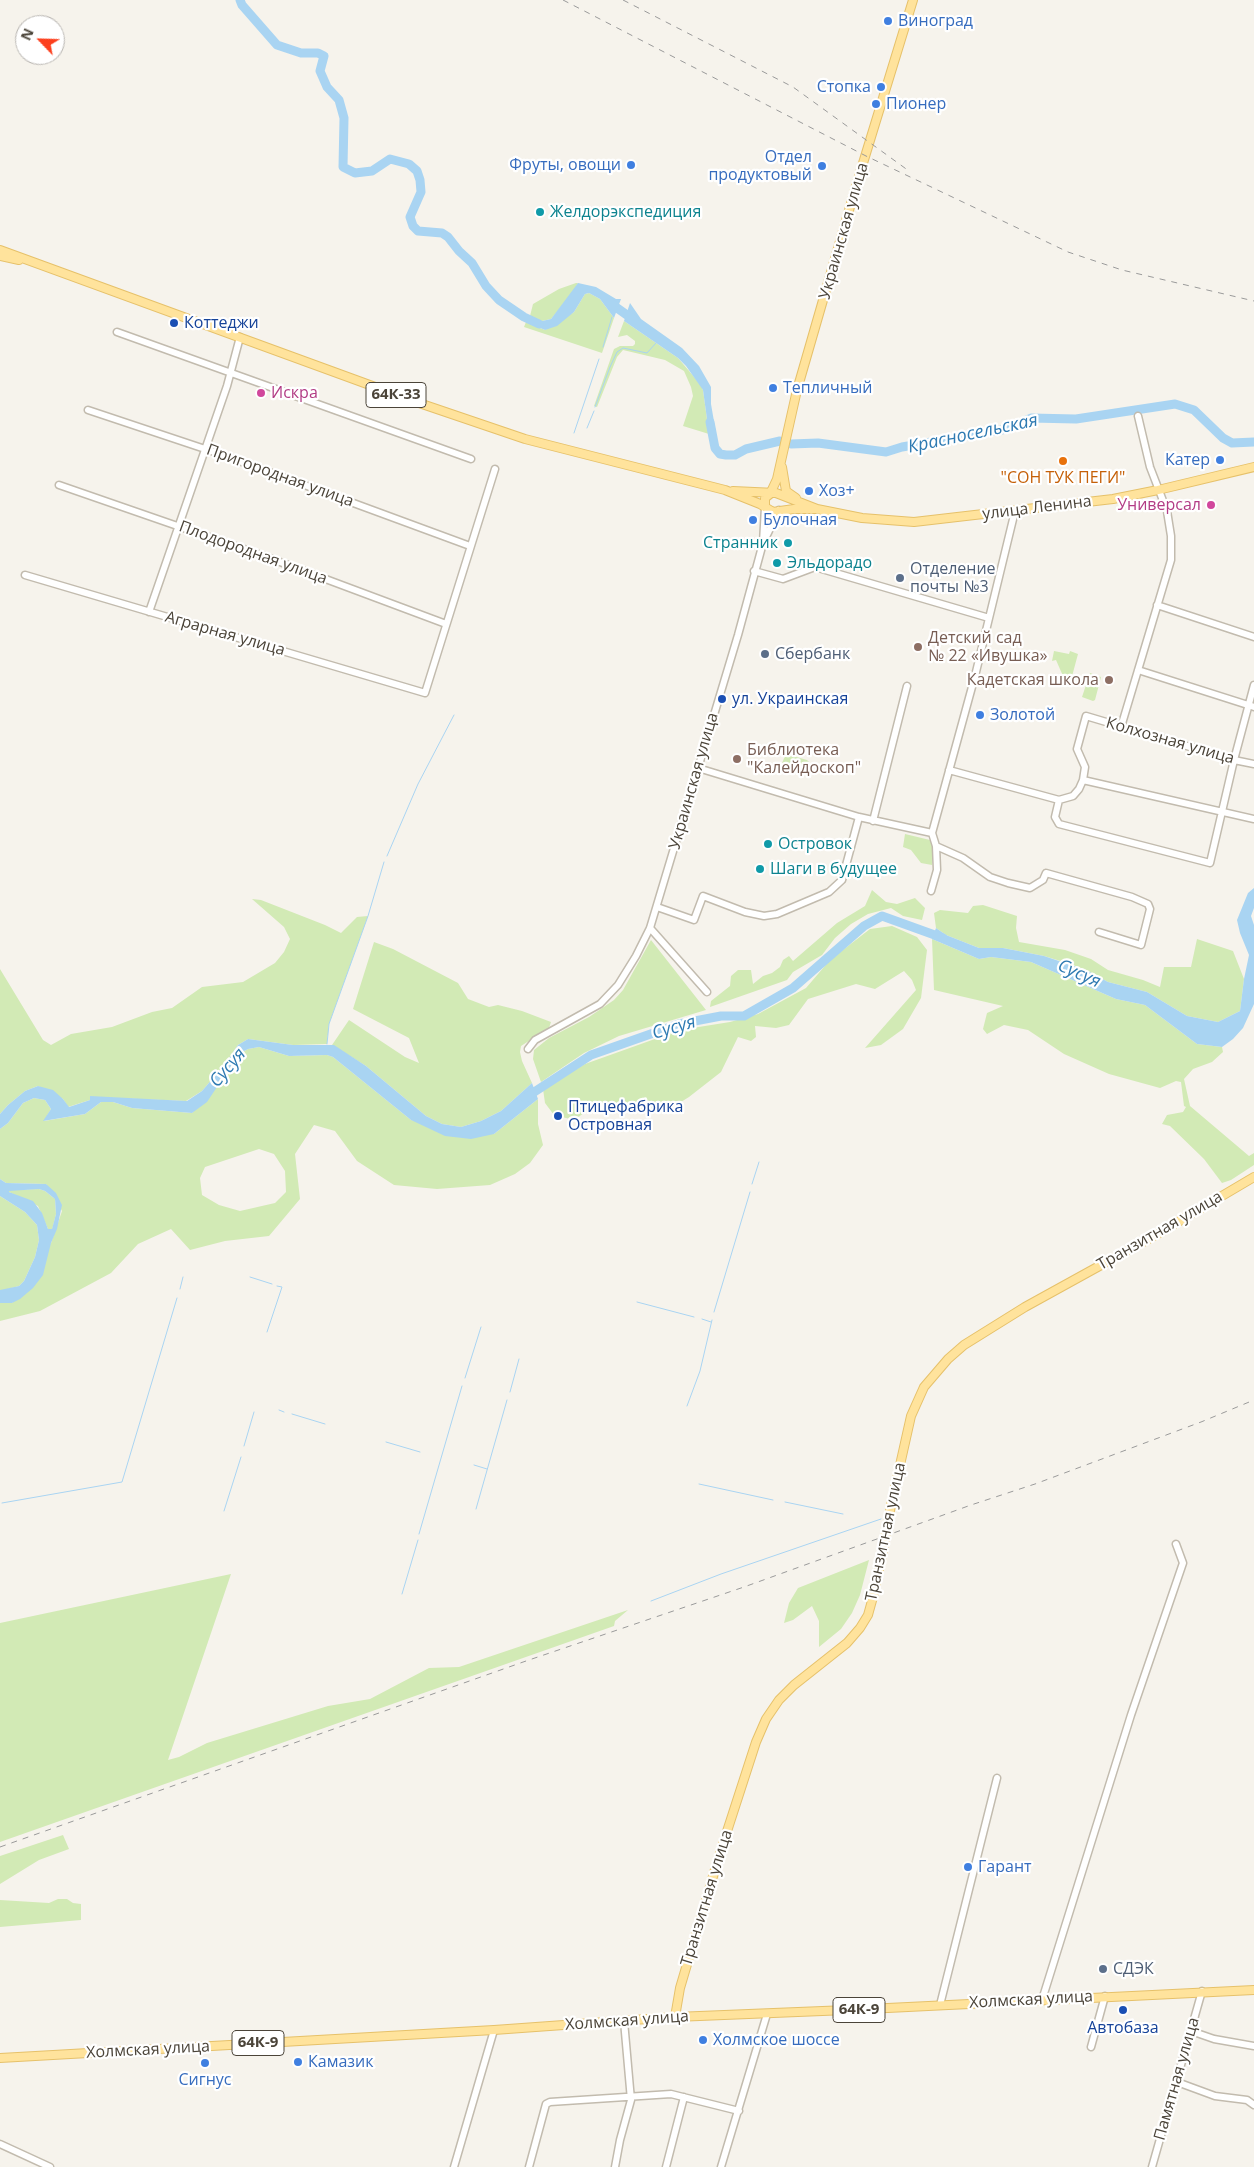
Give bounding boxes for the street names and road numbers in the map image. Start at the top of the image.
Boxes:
street label: Украинская улица [815,160,873,302]
road number: 64К-33 [366,382,426,408]
street label: Пригородная улица [204,440,356,512]
street label: улица Ленина [981,492,1093,524]
street label: Плодородная улица [176,517,330,589]
street label: Аграрная улица [163,608,287,660]
street label: Украинская улица [665,710,723,852]
street label: Колхозная улица [1104,714,1236,768]
street label: Транзитная улица [1094,1187,1226,1275]
street label: Транзитная улица [862,1461,910,1603]
street label: Транзитная улица [677,1828,737,1968]
street label: Холмская улица [969,1987,1093,2013]
road number: 64К-9 [833,1998,885,2022]
street label: Холмская улица [565,2007,689,2035]
street label: Памятная улица [1150,2015,1204,2143]
road number: 64К-9 [232,2030,284,2056]
street label: Холмская улица [86,2037,210,2063]

